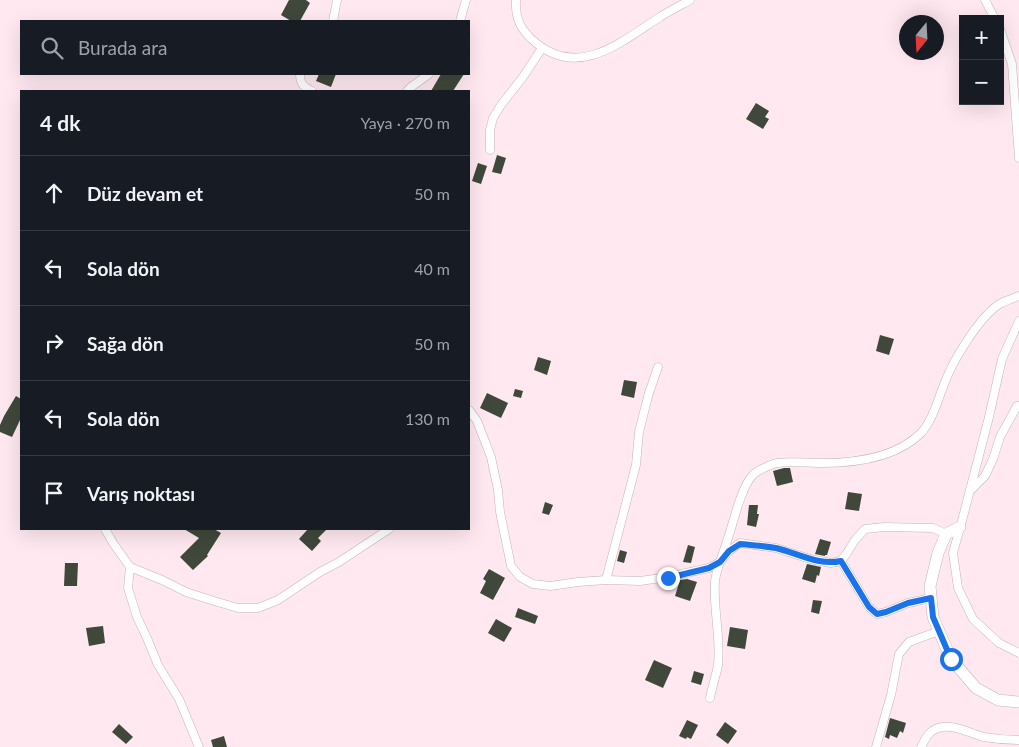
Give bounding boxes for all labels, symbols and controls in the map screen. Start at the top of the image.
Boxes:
north arrow [899,15,944,60]
map controls [959,15,1004,105]
button: + [959,15,1004,60]
search box [20,20,470,75]
icon: search [38,34,66,62]
text: Burada ara [78,36,167,59]
button: − [959,60,1004,105]
text: 4 dk [40,110,80,135]
text: Yaya · 270 m [361,113,450,132]
icon: ahead [40,179,68,207]
text: Düz devam et [87,182,203,205]
text: 50 m [414,184,450,203]
icon: left [40,254,68,282]
text: Sola dön [87,257,160,280]
text: 40 m [414,259,450,278]
icon: right [40,329,68,357]
text: Sağa dön [87,332,164,355]
text: 50 m [414,334,450,353]
icon: left [40,404,68,432]
text: Sola dön [87,407,160,430]
text: 130 m [405,409,450,428]
icon: arrive [40,479,68,507]
text: Varış noktası [87,482,195,505]
route end [657,567,680,590]
route start [940,648,963,671]

